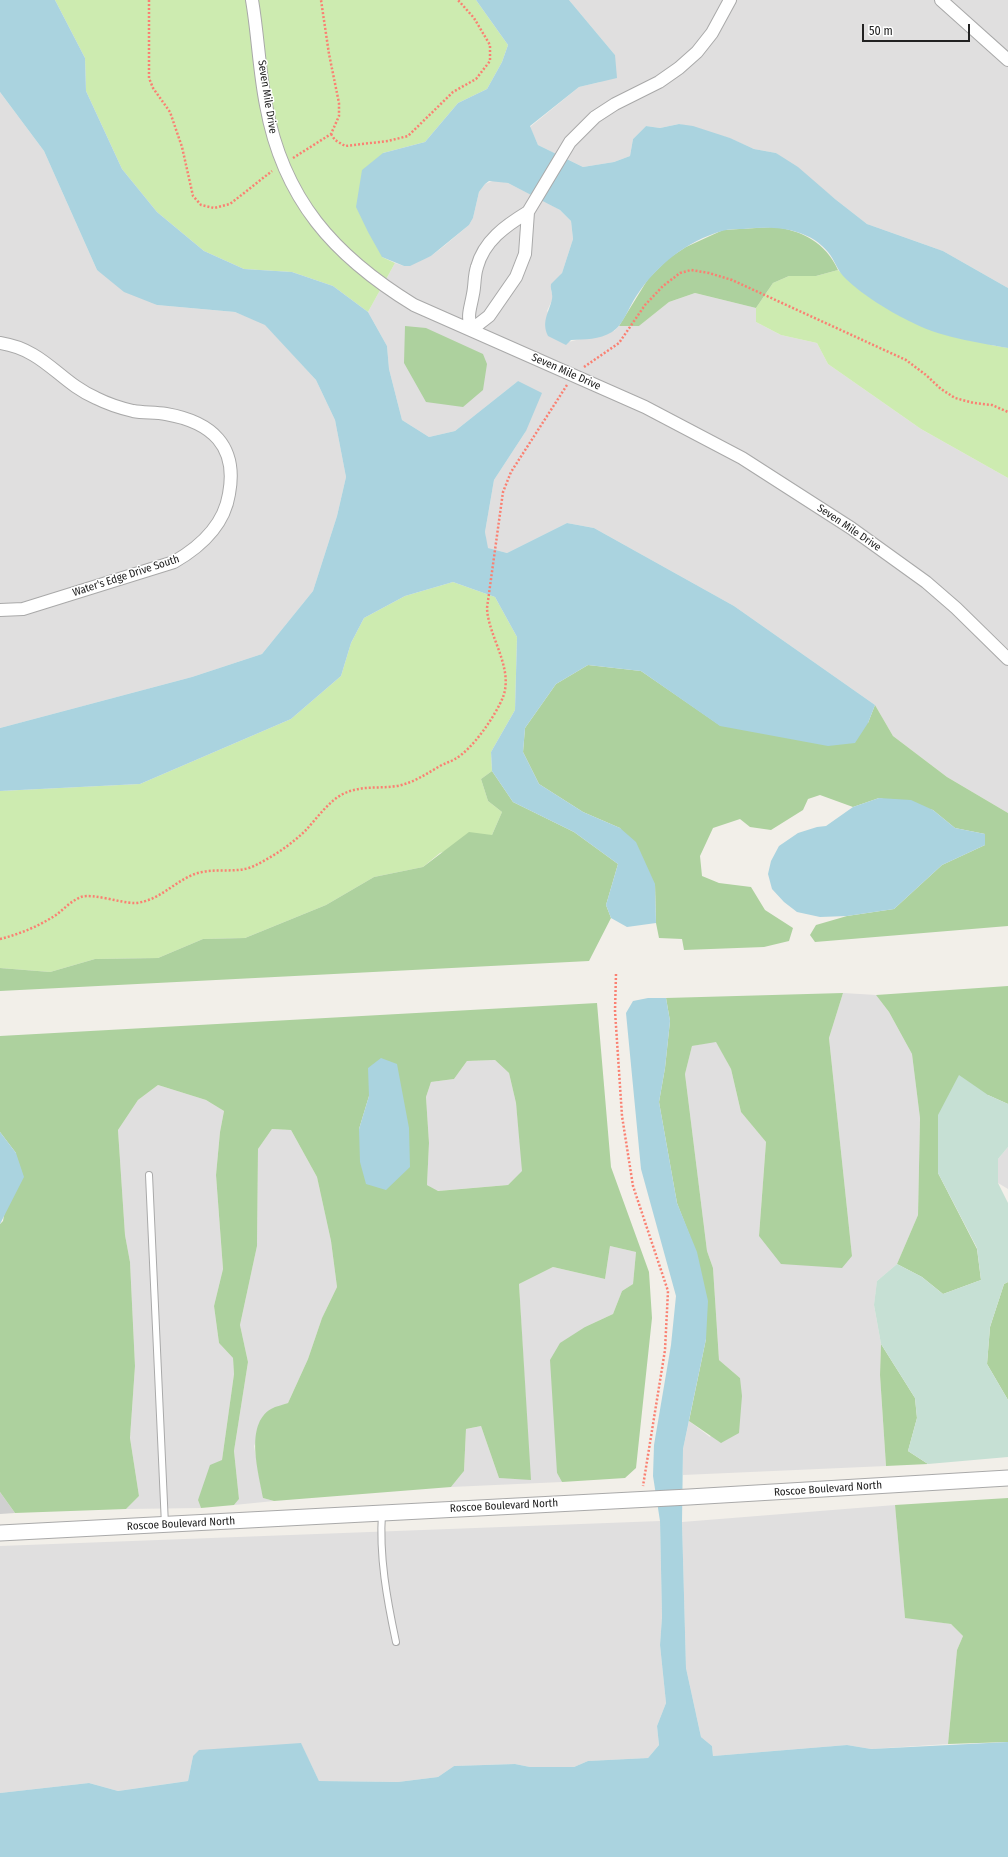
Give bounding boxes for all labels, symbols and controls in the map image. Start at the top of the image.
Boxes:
scale bar [864,16,972,42]
text: 50 m [869,24,893,38]
street label: Seven Mile Drive [255,59,279,135]
street label: Seven Mile Drive [529,351,603,393]
street label: Seven Mile Drive [815,502,883,554]
street label: Water's Edge Drive South [71,552,181,600]
street label: Roscoe Boulevard North [774,1479,882,1499]
street label: Roscoe Boulevard North [450,1497,558,1515]
street label: Roscoe Boulevard North [127,1515,235,1533]

